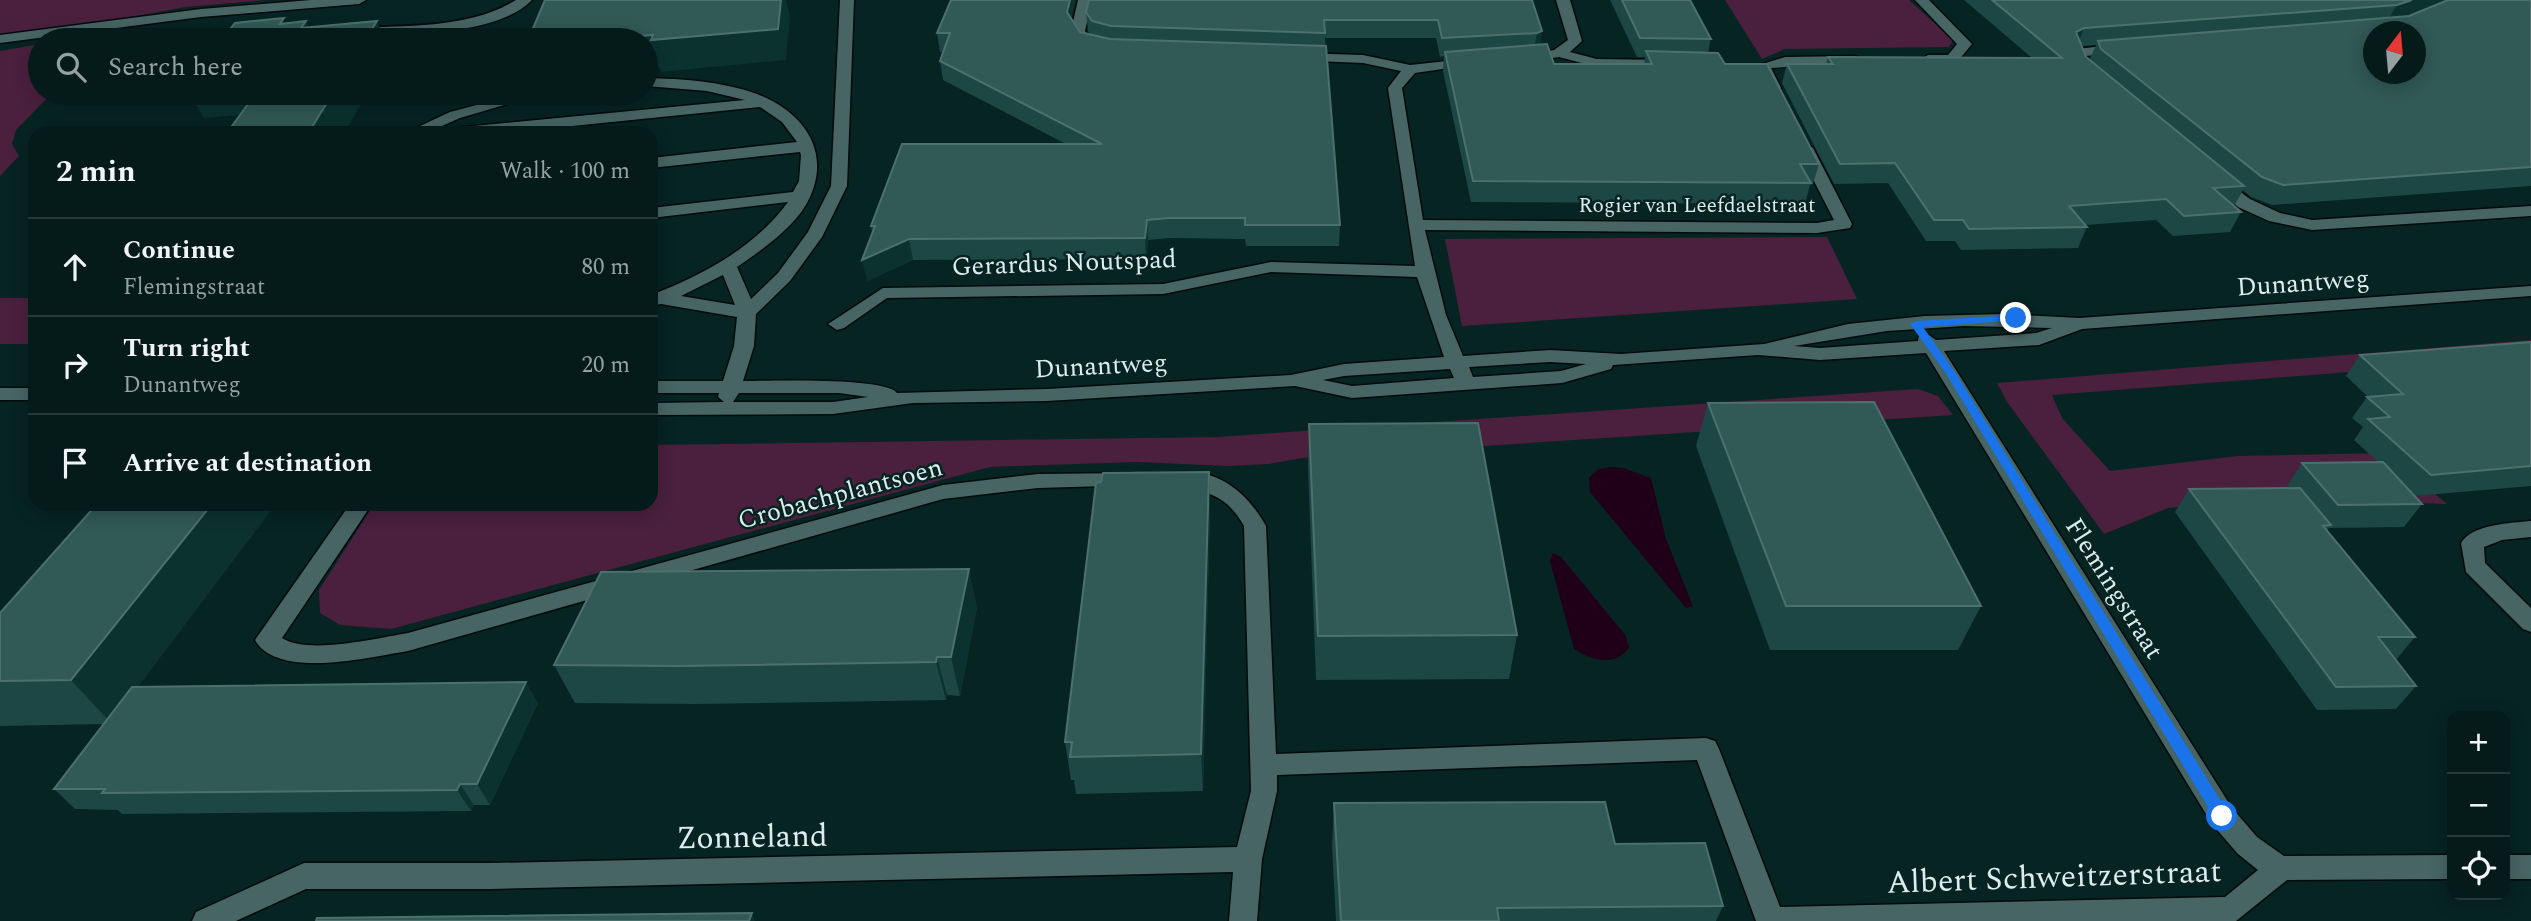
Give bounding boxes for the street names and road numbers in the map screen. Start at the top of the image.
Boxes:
street label: Rogier van Leefdaelstraat [1579,190,1815,222]
street label: Gerardus Noutspad [951,239,1177,287]
street label: Dunantweg [2235,258,2371,308]
street label: Dunantweg [1034,343,1169,389]
street label: Crobachplantsoen [733,447,947,541]
street label: Flemingstraat [2055,510,2174,667]
street label: Zonneland [676,812,828,863]
street label: Albert Schweitzerstraat [1886,847,2222,908]

